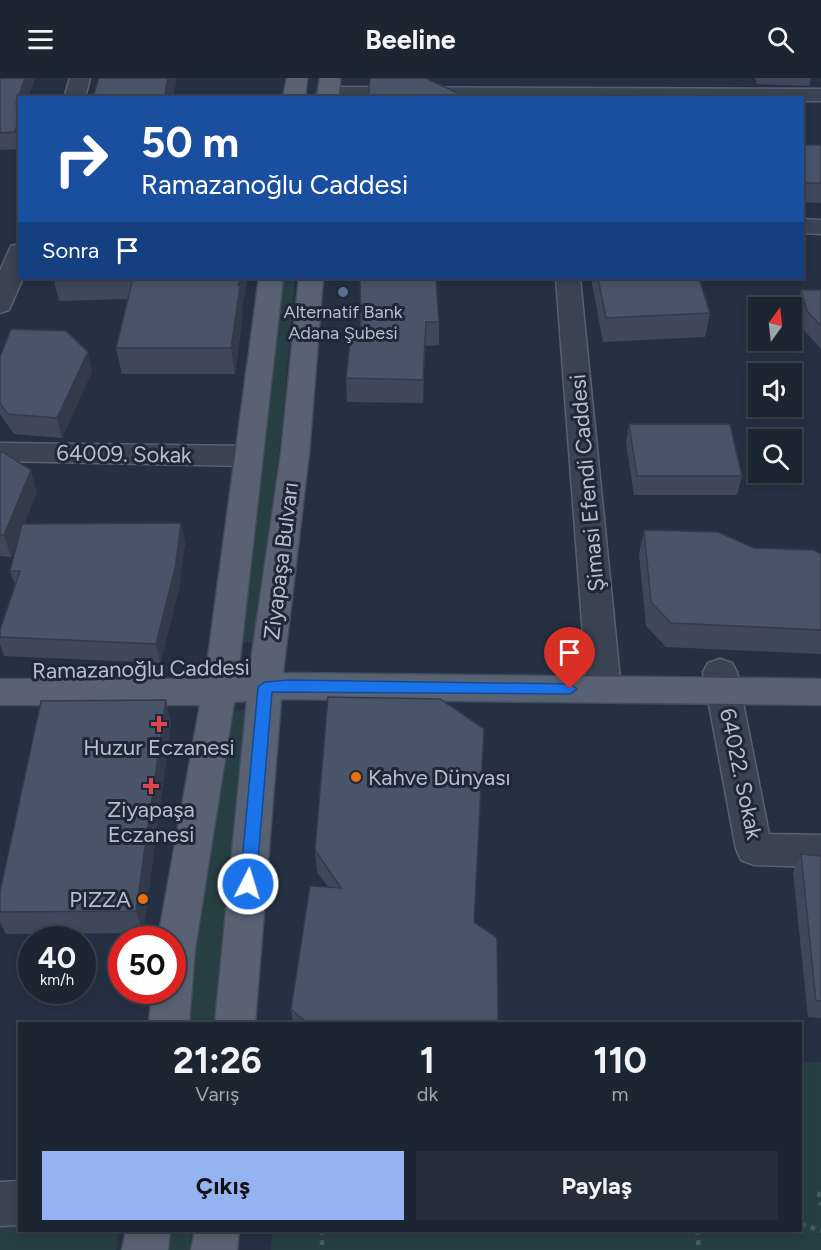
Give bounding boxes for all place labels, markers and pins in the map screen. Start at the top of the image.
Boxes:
marker: Alternatif Bank Adana Şubesi [336,285,350,299]
place label: Alternatif Bank Adana Şubesi [283,301,403,344]
pin [544,627,595,689]
marker: Huzur Eczanesi [152,717,166,731]
place label: Huzur Eczanesi [83,734,235,761]
place label: Kahve Dünyası [368,764,511,791]
marker: Kahve Dünyası [349,770,363,784]
marker: Ziyapaşa Eczanesi [144,779,158,793]
place label: Ziyapaşa Eczanesi [107,796,195,848]
place label: PIZZA [69,886,131,913]
marker: PIZZA [136,892,150,906]

